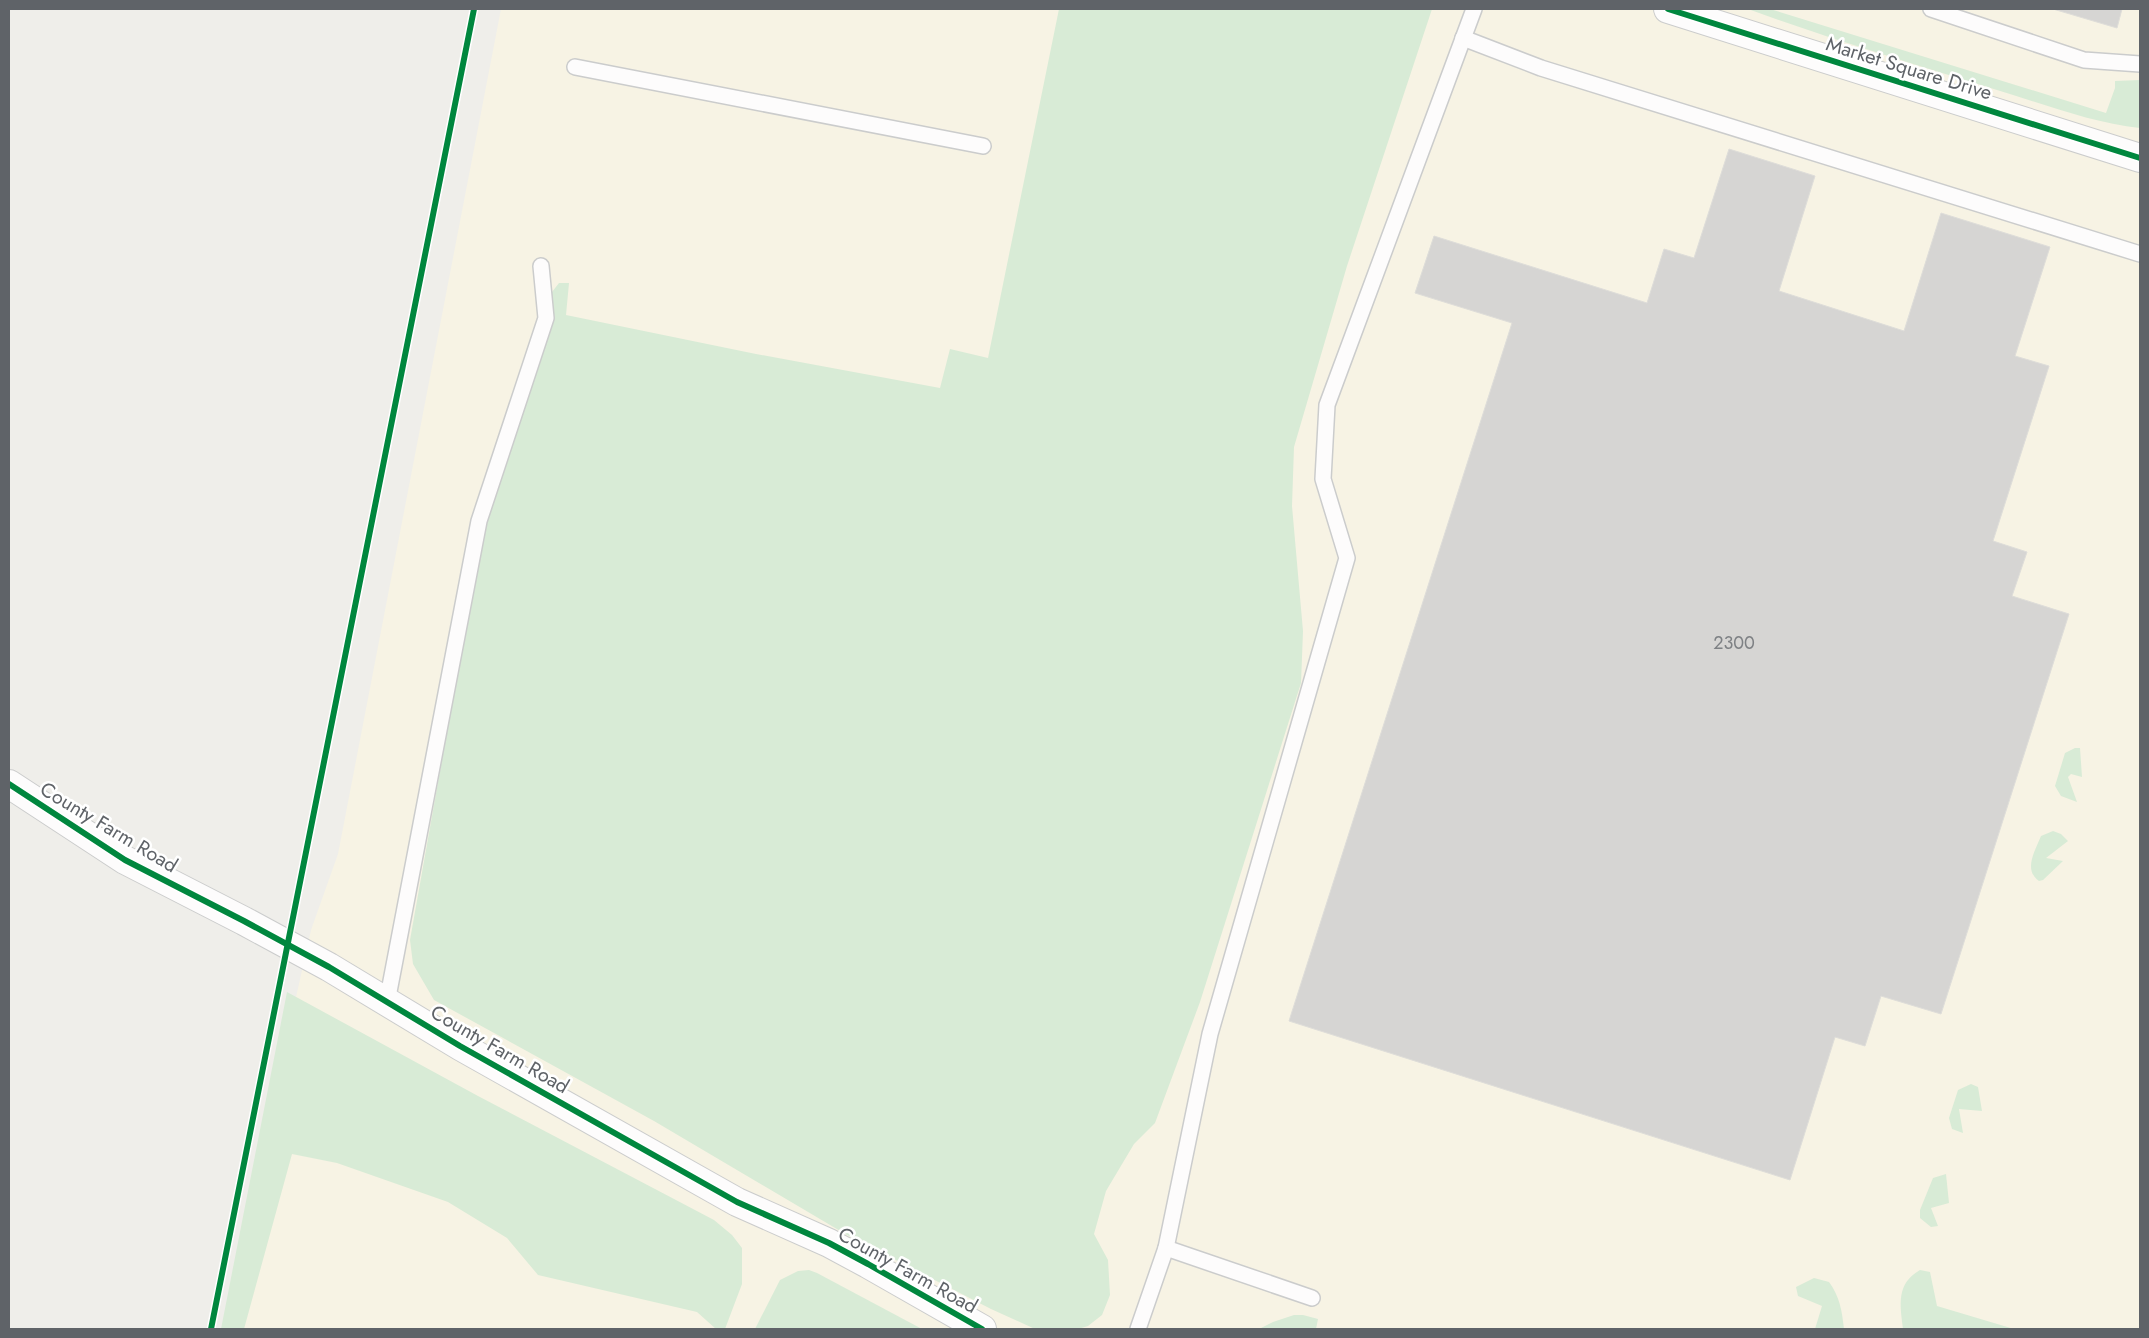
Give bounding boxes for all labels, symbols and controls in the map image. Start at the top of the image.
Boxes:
street label: Market Square Drive [1822,29,1995,108]
house number: 2300 [1713,630,1755,656]
street label: County Farm Road [34,775,183,880]
street label: County Farm Road [425,998,574,1101]
street label: County Farm Road [833,1220,983,1321]

